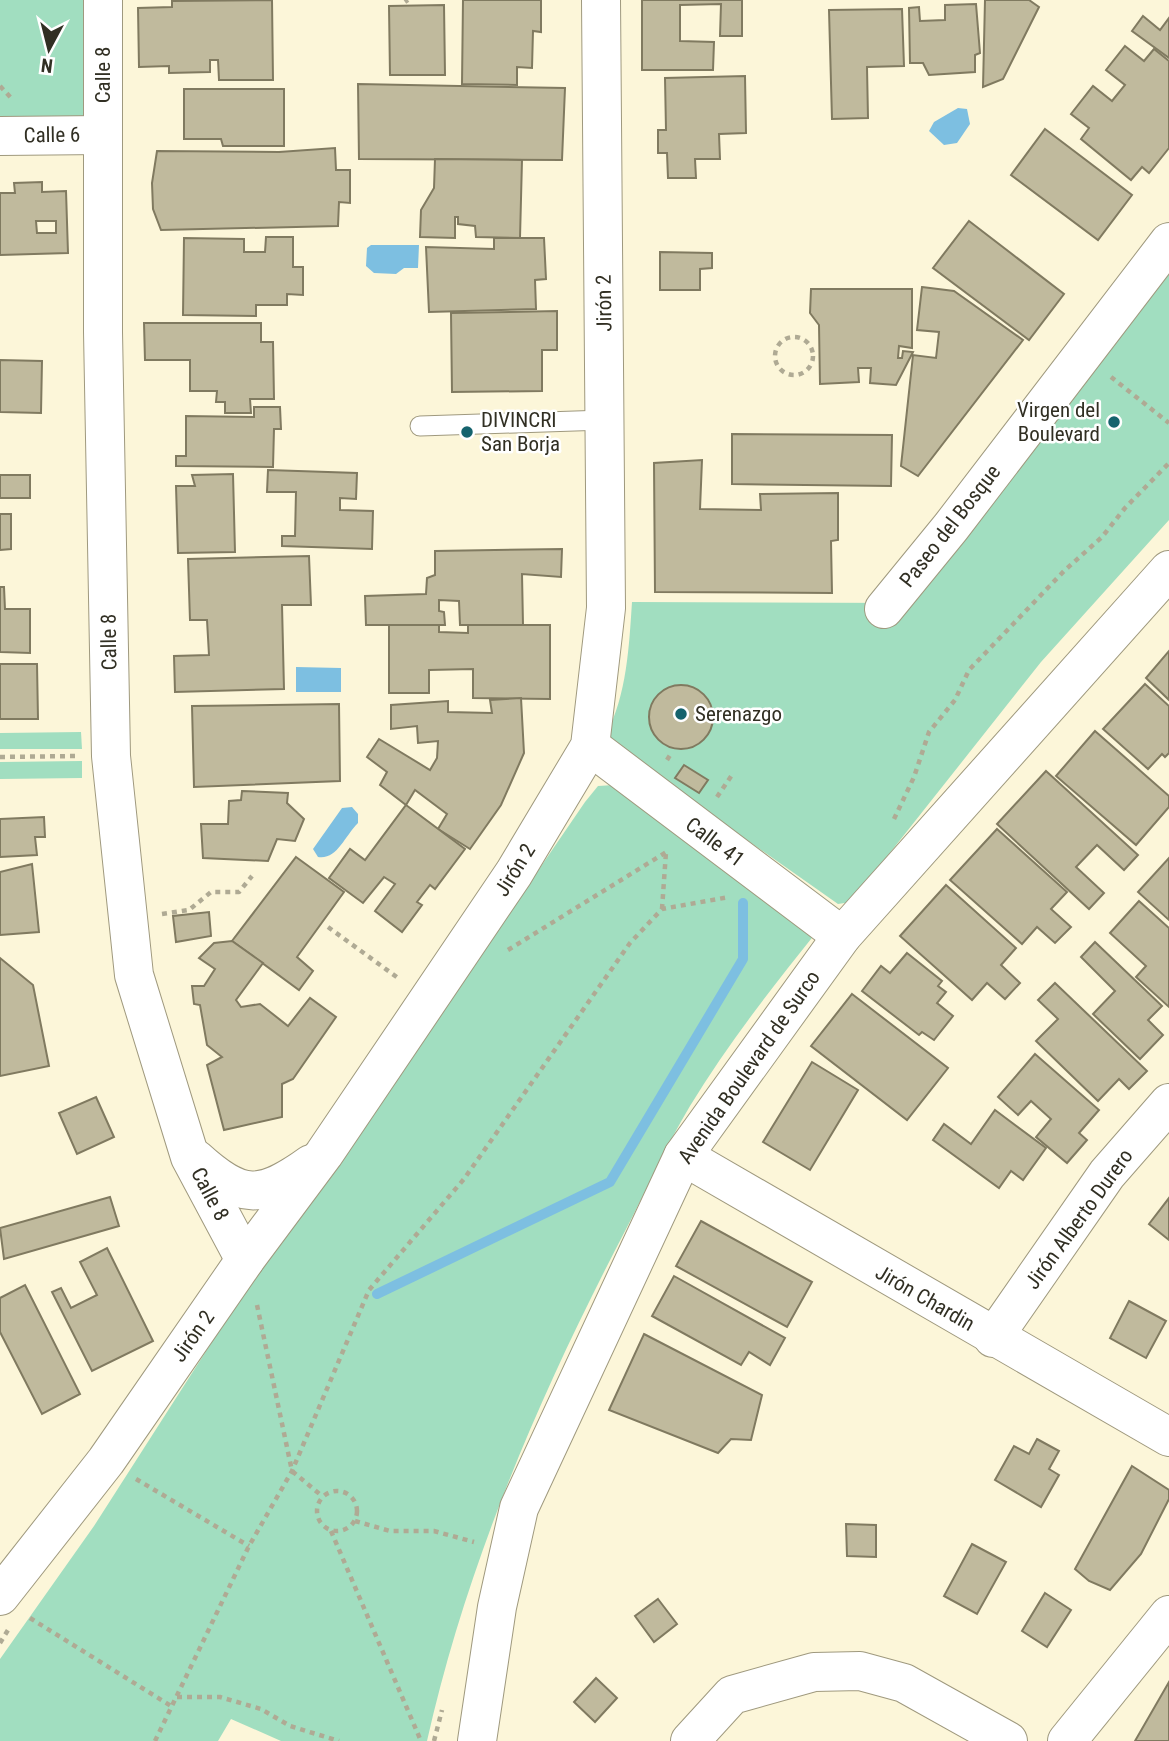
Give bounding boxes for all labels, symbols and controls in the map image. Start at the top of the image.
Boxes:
north arrow [14,14,84,84]
street label: Calle 8 [91,47,115,103]
text: N [40,53,54,78]
street label: Calle 6 [23,123,81,147]
street label: Jirón 2 [592,274,616,332]
place label: Virgen del Boulevard [1017,398,1100,446]
place label: DIVINCRI San Borja [481,408,560,456]
marker: Virgen del Boulevard [1106,414,1122,430]
marker: DIVINCRI San Borja [459,424,475,440]
street label: Paseo del Bosque [895,460,1005,592]
street label: Calle 8 [97,613,121,671]
place label: Serenazgo [695,702,782,726]
marker: Serenazgo [673,706,689,722]
street label: Calle 41 [681,812,749,872]
street label: Jirón 2 [490,839,540,901]
street label: Avenida Boulevard de Surco [673,966,825,1168]
street label: Jirón Alberto Durero [1020,1144,1138,1294]
street label: Calle 8 [186,1163,234,1225]
street label: Jirón Chardin [871,1260,979,1336]
street label: Jirón 2 [167,1306,219,1366]

